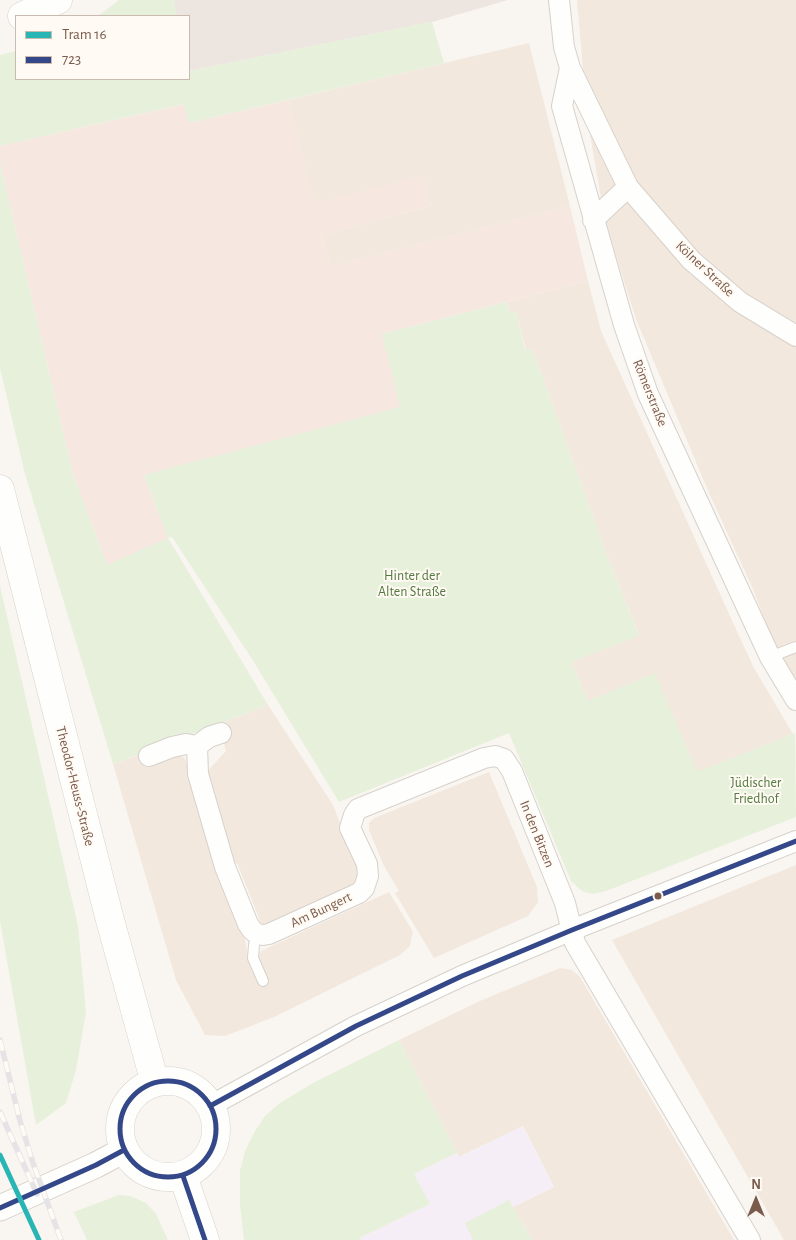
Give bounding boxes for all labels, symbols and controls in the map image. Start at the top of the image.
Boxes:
legend [15,15,190,80]
text: Tram 16 [62,27,107,42]
text: 723 [62,52,81,67]
street label: Kölner Straße [672,238,738,300]
street label: Römerstraße [629,357,671,429]
park label: Hinter der Alten Straße [378,568,446,600]
street label: Theodor-Heuss-Straße [52,724,98,848]
park label: Jüdischer Friedhof [731,775,781,808]
street label: In den Bitzen [516,798,558,870]
street label: Am Bungert [288,889,354,931]
unlabelled marker [653,891,663,901]
north arrow [731,1175,781,1225]
text: N [751,1178,761,1192]

